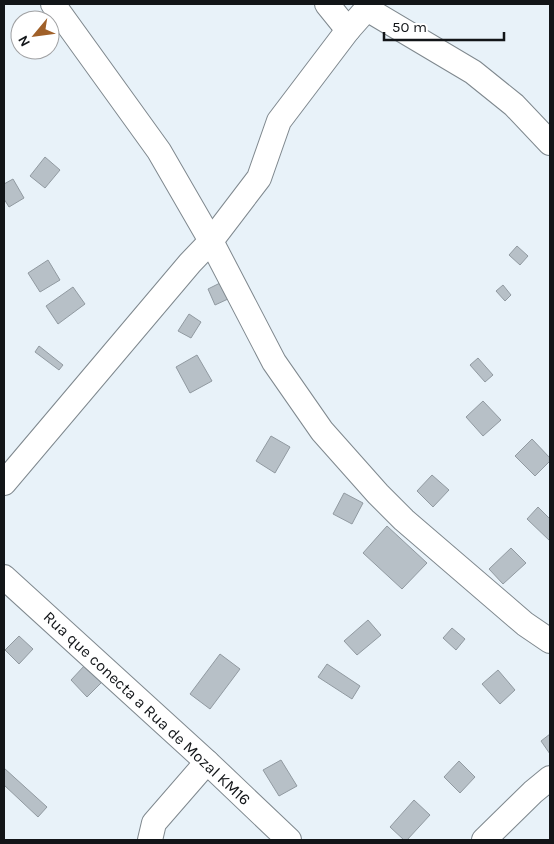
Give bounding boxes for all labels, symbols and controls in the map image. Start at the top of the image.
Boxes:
north arrow [10,10,60,60]
scale bar [384,10,504,42]
text: 50 m [392,18,427,36]
text: N [14,33,34,50]
street label: Rua que conecta a Rua de Mozal KM16 [40,607,254,809]

